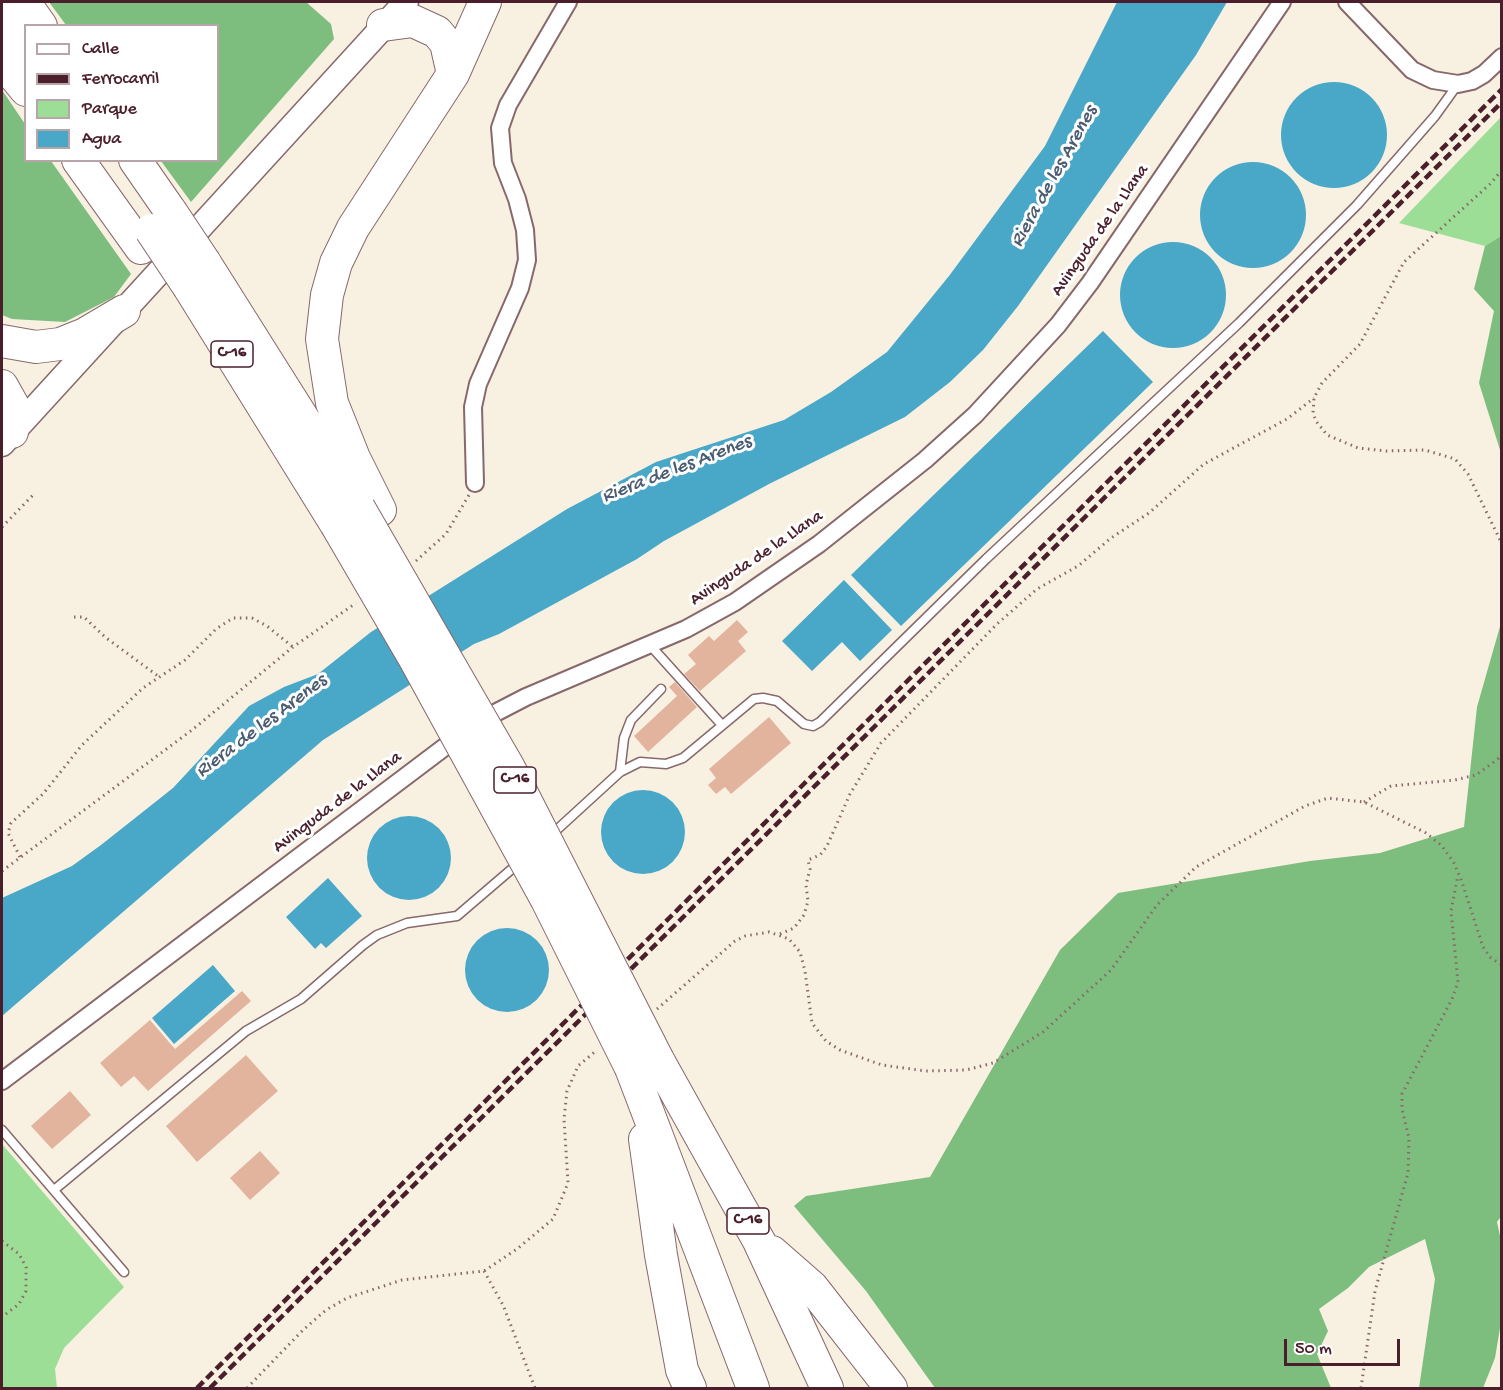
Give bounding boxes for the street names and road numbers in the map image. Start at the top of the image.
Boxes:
street label: Avinguda de la Llana [1047,161,1155,301]
road number: C-16 [211,341,253,367]
street label: Avinguda de la Llana [686,506,828,612]
street label: Avinguda de la Llana [269,747,407,859]
road number: C-16 [494,767,536,793]
road number: C-16 [727,1208,769,1234]

